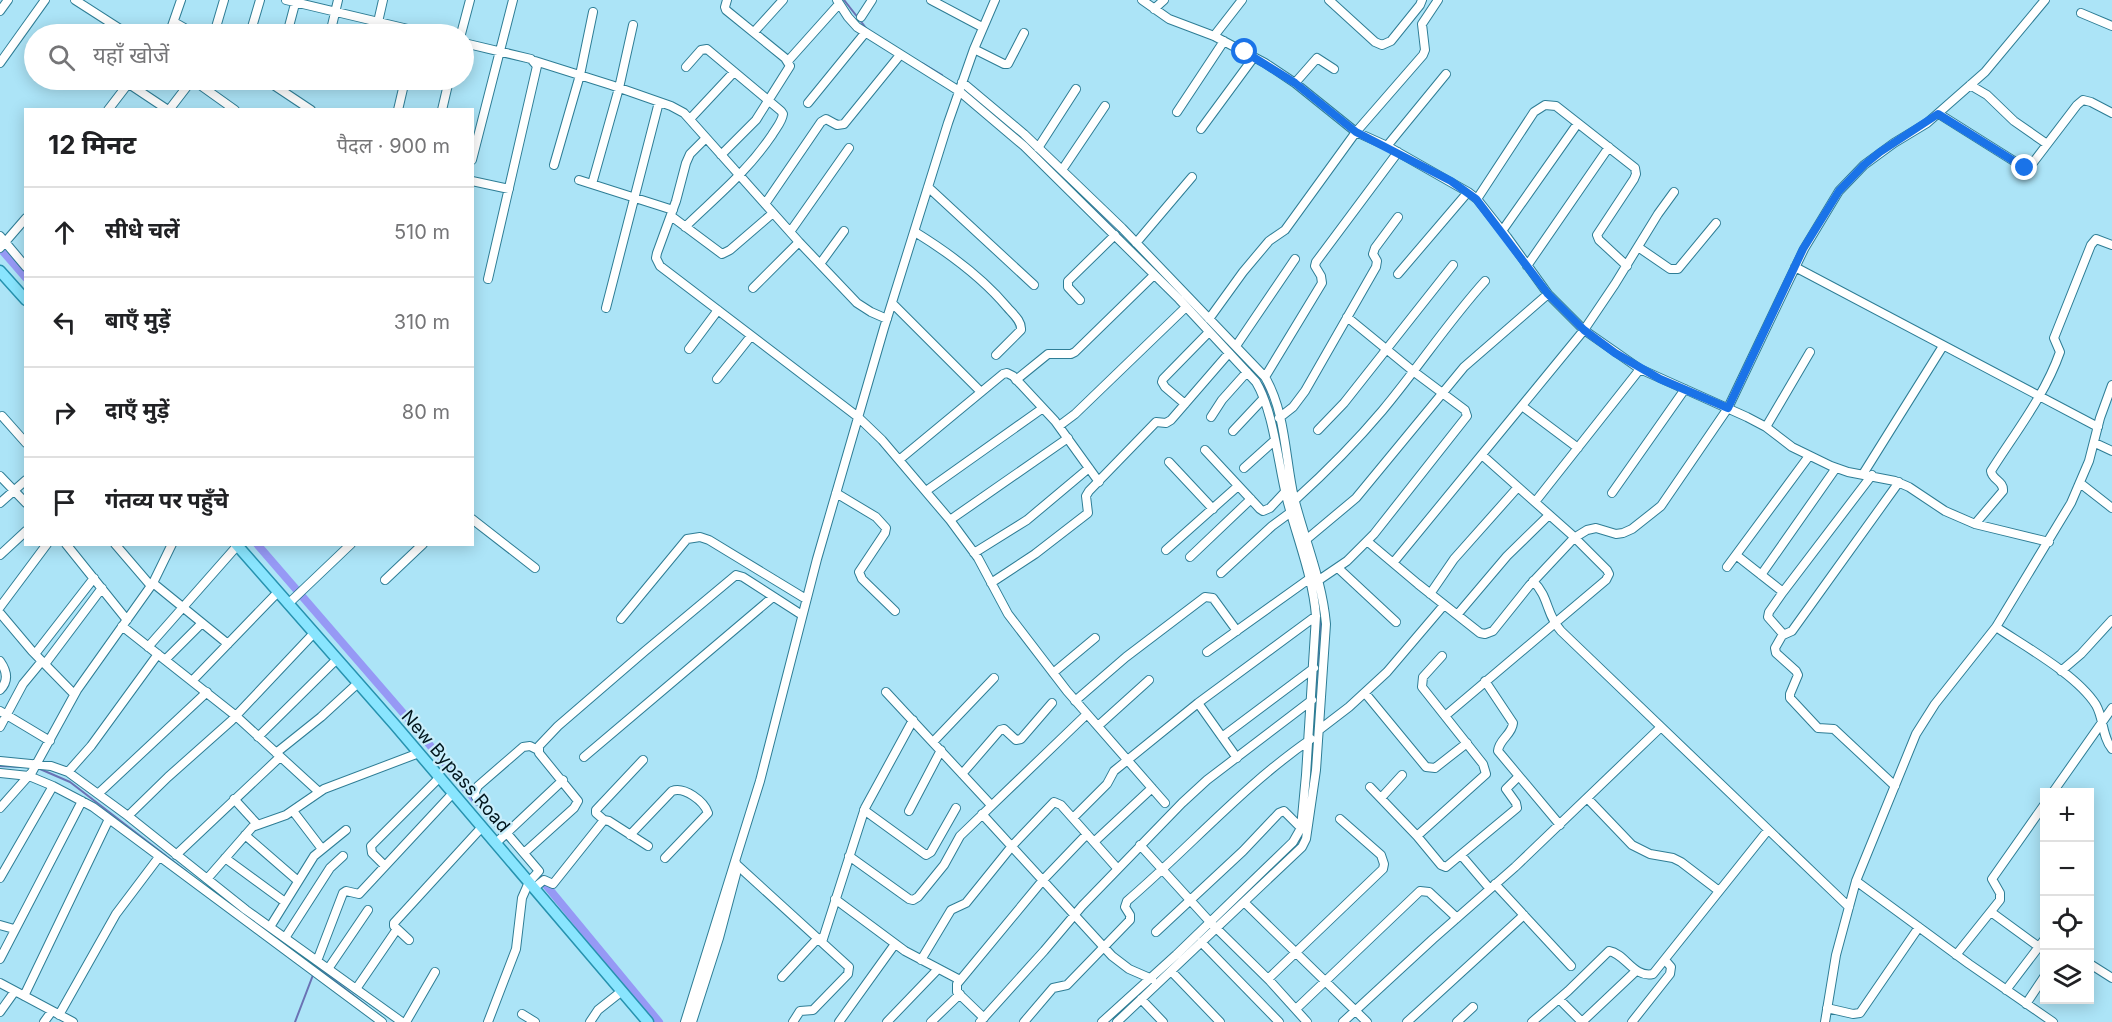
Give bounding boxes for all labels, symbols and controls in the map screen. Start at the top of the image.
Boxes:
search box [24,24,474,90]
route start [1231,38,1257,64]
icon: search [45,41,78,74]
text: यहाँ खोजें [93,42,169,68]
text: 12 मिनट [48,129,136,160]
text: पैदल · 900 m [337,134,450,158]
route end [2011,154,2037,180]
icon: ahead [48,216,81,249]
text: सीधे चलें [105,217,180,243]
text: 510 m [394,220,450,244]
icon: left [48,306,81,339]
text: बाएँ मुड़ें [105,307,171,333]
text: 310 m [394,310,450,334]
icon: right [48,396,81,429]
text: दाएँ मुड़ें [105,397,169,423]
text: 80 m [402,400,450,424]
icon: arrive [48,486,81,519]
text: गंतव्य पर पहुँचे [105,487,229,513]
street label: New Bypass Road [397,706,515,836]
map controls [2040,788,2094,1004]
button: + [2040,788,2094,842]
button: − [2040,842,2094,896]
button: locate [2040,896,2094,950]
button: layers [2040,950,2094,1004]

